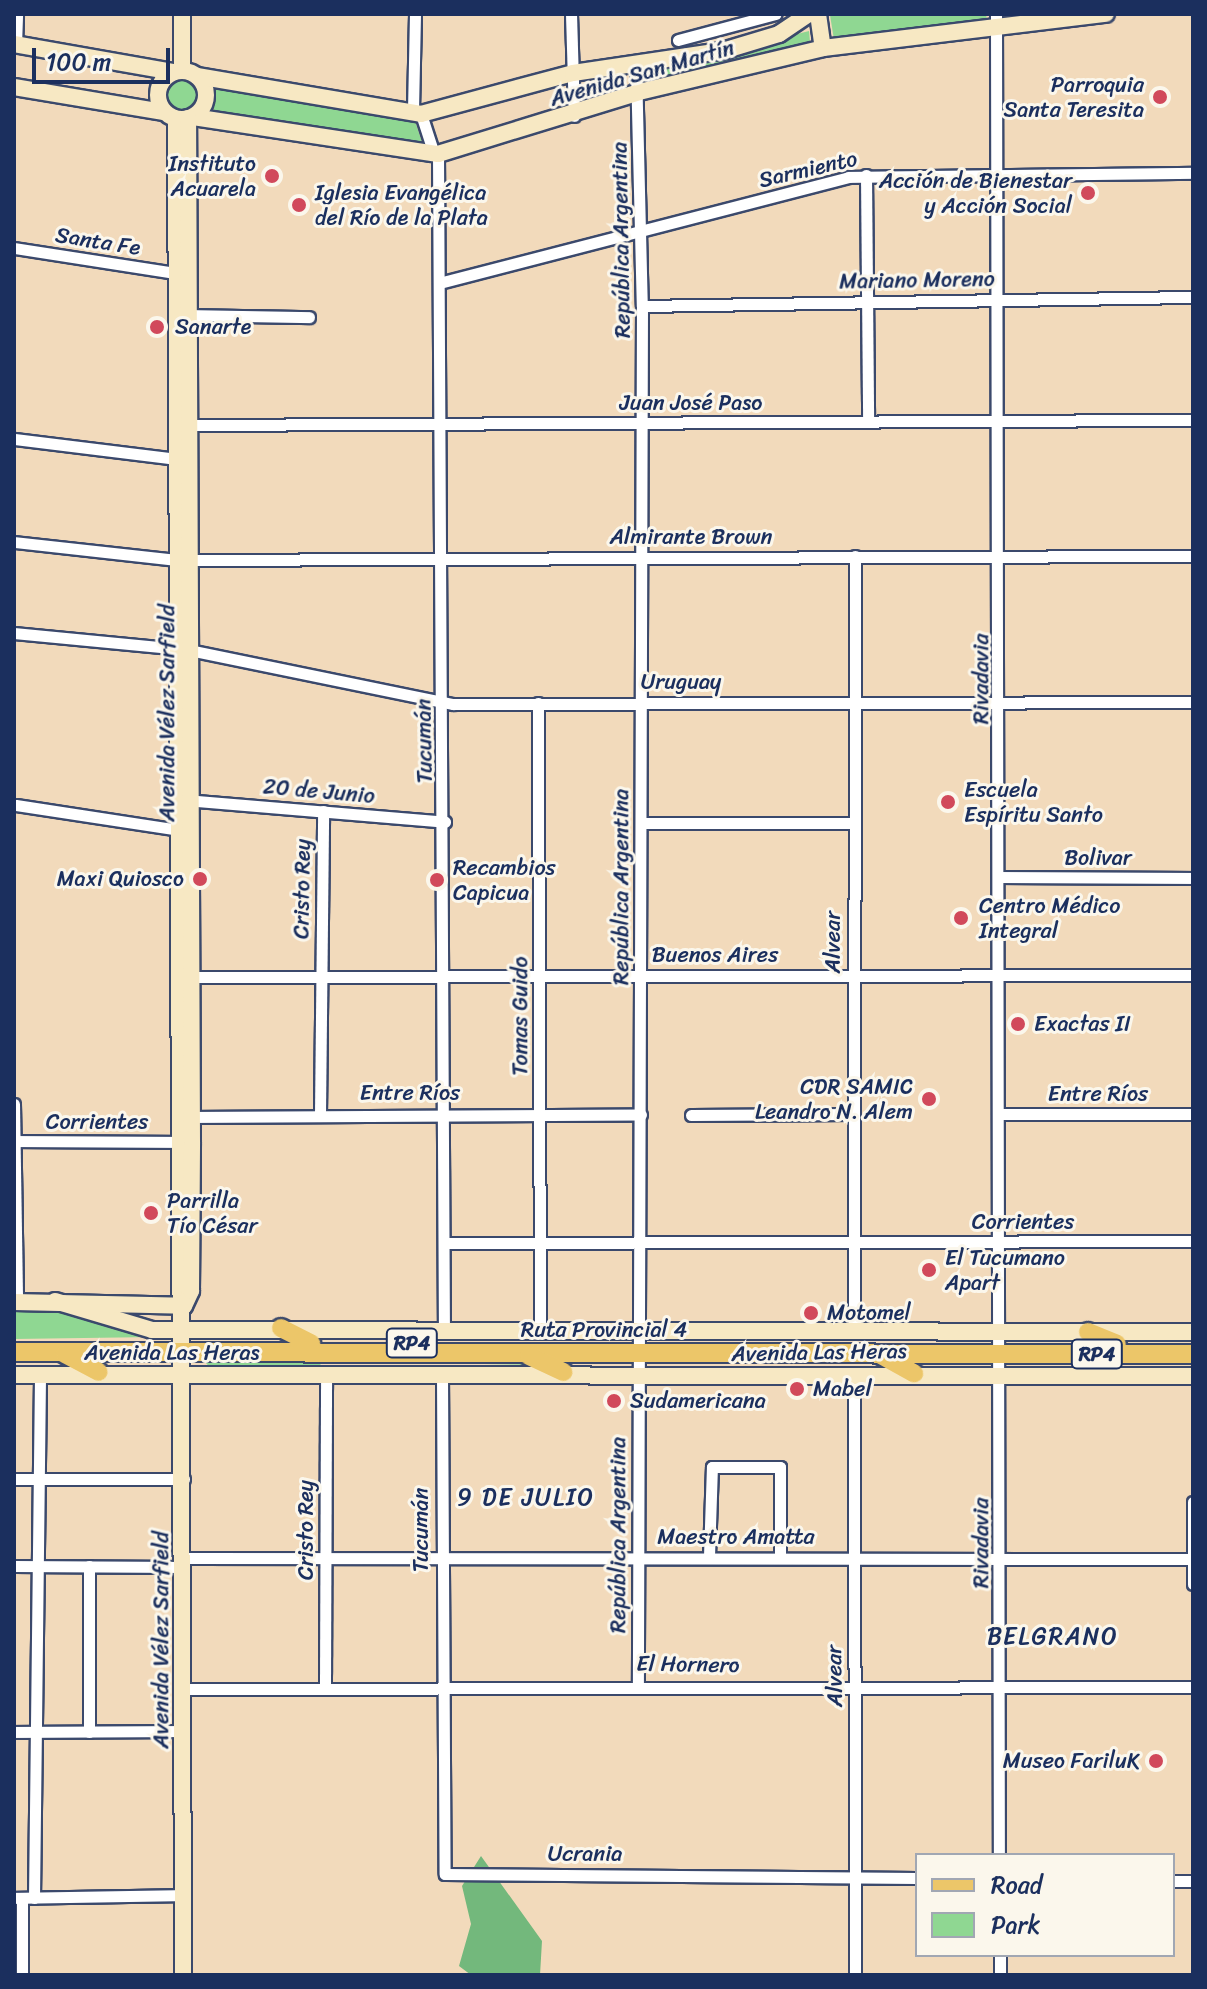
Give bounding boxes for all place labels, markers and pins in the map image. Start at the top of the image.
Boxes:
place label: Parroquia Santa Teresita [1003,71,1144,122]
marker: Parroquia Santa Teresita [1151,88,1169,106]
place label: Instituto Acuarela [168,150,256,202]
marker: Instituto Acuarela [263,167,281,185]
place label: Acción de Bienestar y Acción Social [879,167,1072,218]
place label: Iglesia Evangélica del Río de la Plata [315,179,489,230]
marker: Acción de Bienestar y Acción Social [1079,184,1097,202]
marker: Iglesia Evangélica del Río de la Plata [290,196,308,214]
place label: Sanarte [175,314,251,340]
marker: Sanarte [146,316,168,338]
place label: Escuela Espíritu Santo [964,776,1104,828]
marker: Escuela Espíritu Santo [939,793,957,811]
place label: Recambios Capicua [453,854,556,906]
place label: Maxi Quiosco [57,866,184,892]
marker: Maxi Quiosco [191,870,209,888]
marker: Recambios Capicua [428,871,446,889]
place label: Centro Médico Integral [979,892,1121,944]
marker: Centro Médico Integral [950,907,972,929]
place label: Exactas II [1034,1011,1131,1037]
marker: Exactas II [1009,1015,1027,1033]
place label: CDR SAMIC Leandro N. Alem [755,1073,913,1124]
marker: CDR SAMIC Leandro N. Alem [920,1090,938,1108]
place label: Parrilla Tío César [167,1187,257,1238]
marker: Parrilla Tío César [142,1204,160,1222]
place label: El Tucumano Apart [945,1244,1065,1296]
marker: El Tucumano Apart [920,1261,938,1279]
place label: Motomel [827,1300,911,1326]
marker: Motomel [802,1304,820,1322]
place label: Mabel [813,1376,872,1402]
marker: Mabel [788,1380,806,1398]
place label: Sudamericana [630,1388,766,1414]
marker: Sudamericana [605,1392,623,1410]
place label: Museo FariluK [1003,1748,1140,1774]
marker: Museo FariluK [1147,1752,1165,1770]

